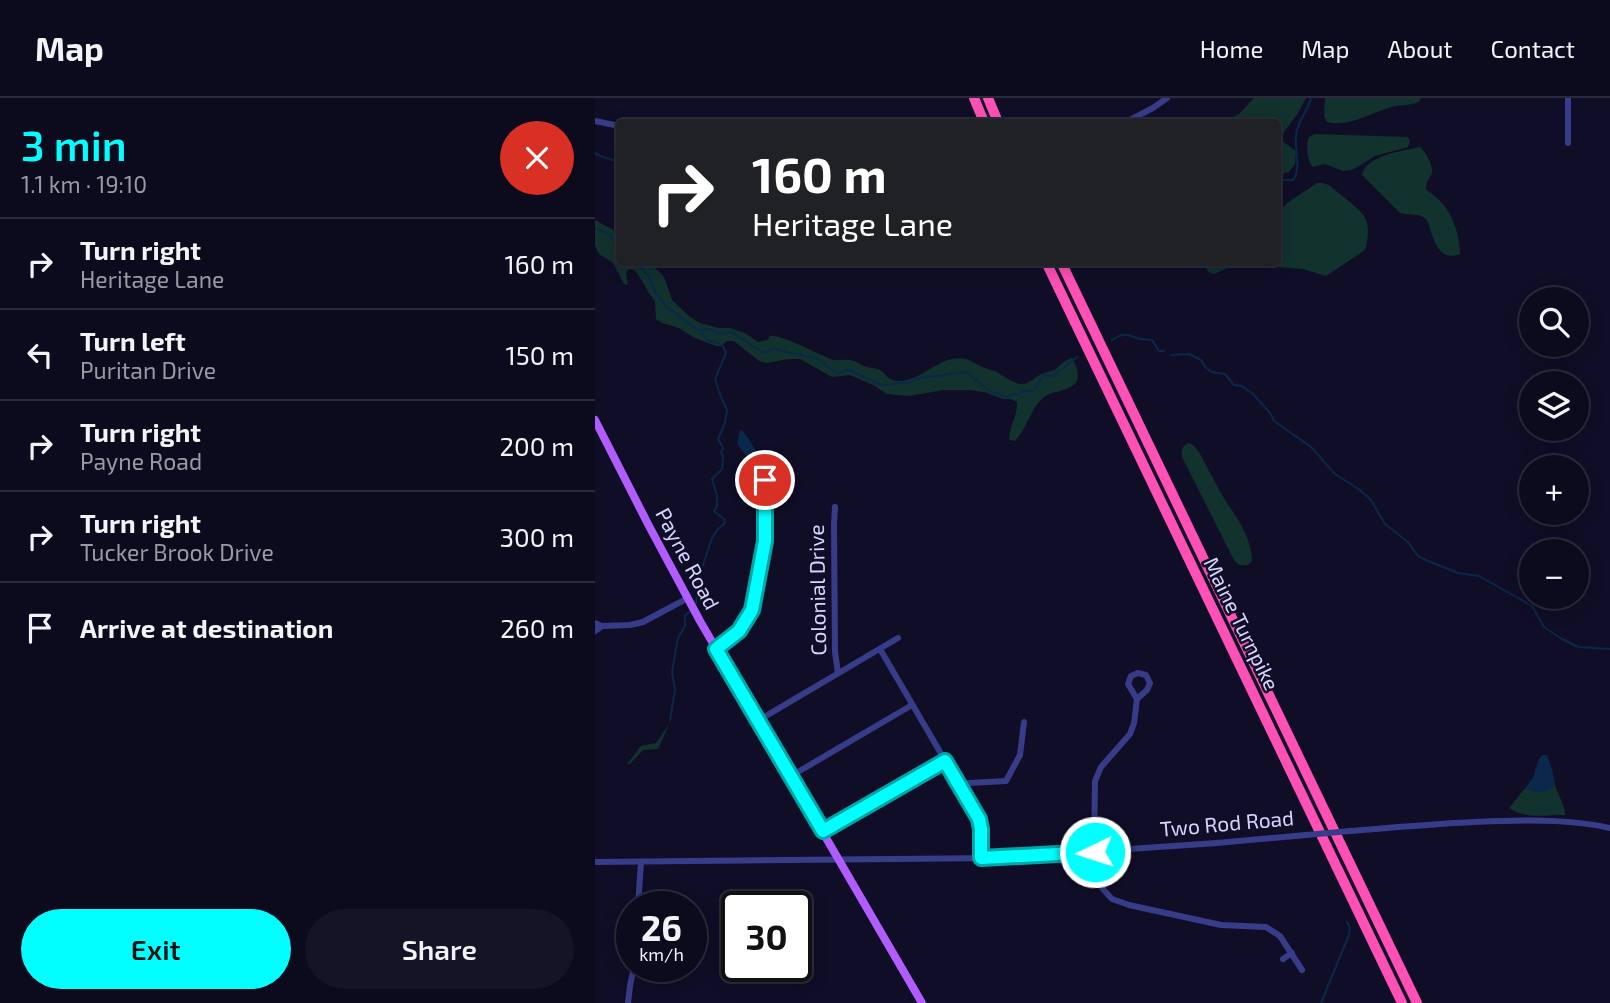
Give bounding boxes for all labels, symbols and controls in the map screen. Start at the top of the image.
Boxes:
text: Map [35,28,104,68]
text: Home [1200,34,1263,63]
text: Map [1301,34,1349,63]
text: About [1387,34,1453,63]
text: Contact [1491,34,1575,63]
text: 3 min [21,119,127,169]
button: close [500,121,574,195]
text: 160 m [752,144,887,203]
icon: right [637,147,728,238]
text: 1.1 km · 19:10 [21,170,147,198]
text: Heritage Lane [752,204,953,242]
text: Turn right [80,234,201,265]
icon: right [21,245,59,283]
text: 160 m [505,248,574,279]
text: Heritage Lane [80,265,224,293]
map controls [1519,287,1589,609]
button: search [1519,287,1589,357]
text: Turn left [80,325,186,356]
icon: left [21,336,59,374]
text: 150 m [505,339,574,370]
text: Puritan Drive [80,356,216,384]
button: layers [1519,371,1589,441]
text: Turn right [80,416,201,447]
icon: right [21,427,59,465]
text: 200 m [499,430,574,461]
text: Payne Road [80,447,202,475]
pin [735,450,795,510]
button: + [1519,455,1589,525]
icon: arrive [746,461,784,499]
street label: Payne Road [651,503,726,613]
text: Turn right [80,507,201,538]
icon: right [21,518,59,556]
text: 300 m [500,521,574,552]
street label: Colonial Drive [803,524,830,656]
text: Tucker Brook Drive [80,538,274,566]
button: − [1519,539,1589,609]
street label: Maine Turnpike [1199,553,1285,694]
icon: arrive [21,609,59,647]
text: Arrive at destination [80,612,333,643]
text: 260 m [500,612,574,643]
street label: Two Rod Road [1159,804,1295,841]
position arrow [1058,815,1132,889]
speed limit sign: 30 [721,891,812,982]
text: 26 [641,906,682,948]
button: Exit [21,909,291,989]
button: Share [305,909,574,989]
text: km/h [639,943,684,965]

